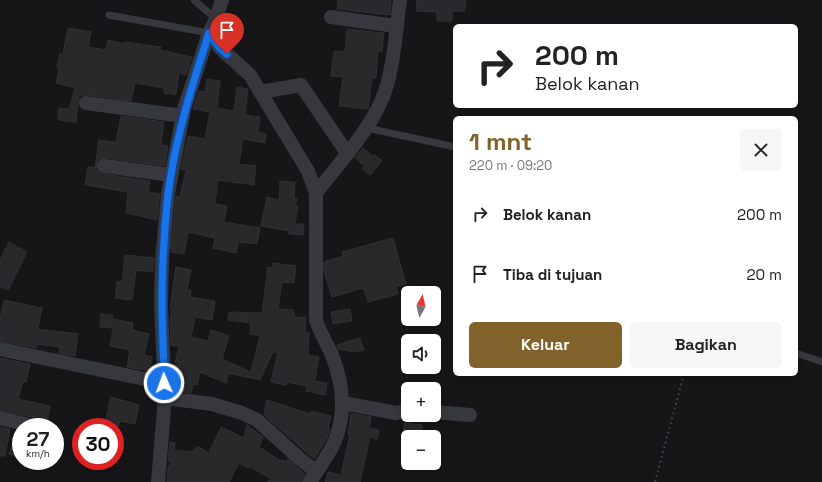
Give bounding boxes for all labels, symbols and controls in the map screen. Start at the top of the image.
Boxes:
pin [210,13,244,54]
icon: arrive [216,19,238,41]
text: 200 m [535,37,619,73]
icon: right [469,40,521,92]
text: Belok kanan [535,72,640,95]
text: 1 mnt [469,126,532,157]
button: close [740,129,782,171]
text: 220 m · 09:20 [469,157,552,174]
icon: right [469,203,491,225]
text: Belok kanan [503,205,591,224]
text: 200 m [737,205,782,224]
icon: arrive [469,263,491,285]
text: Tiba di tujuan [503,265,602,284]
text: 20 m [747,265,782,284]
north arrow [401,286,441,326]
map controls [401,286,441,470]
button: Keluar [469,322,622,368]
button: Bagikan [630,322,782,368]
button: sound [401,334,441,374]
position arrow [143,362,185,404]
button: + [401,382,441,422]
speed limit sign: 30 [72,418,124,470]
text: 27 [27,426,49,452]
button: − [401,430,441,470]
text: km/h [26,447,50,460]

